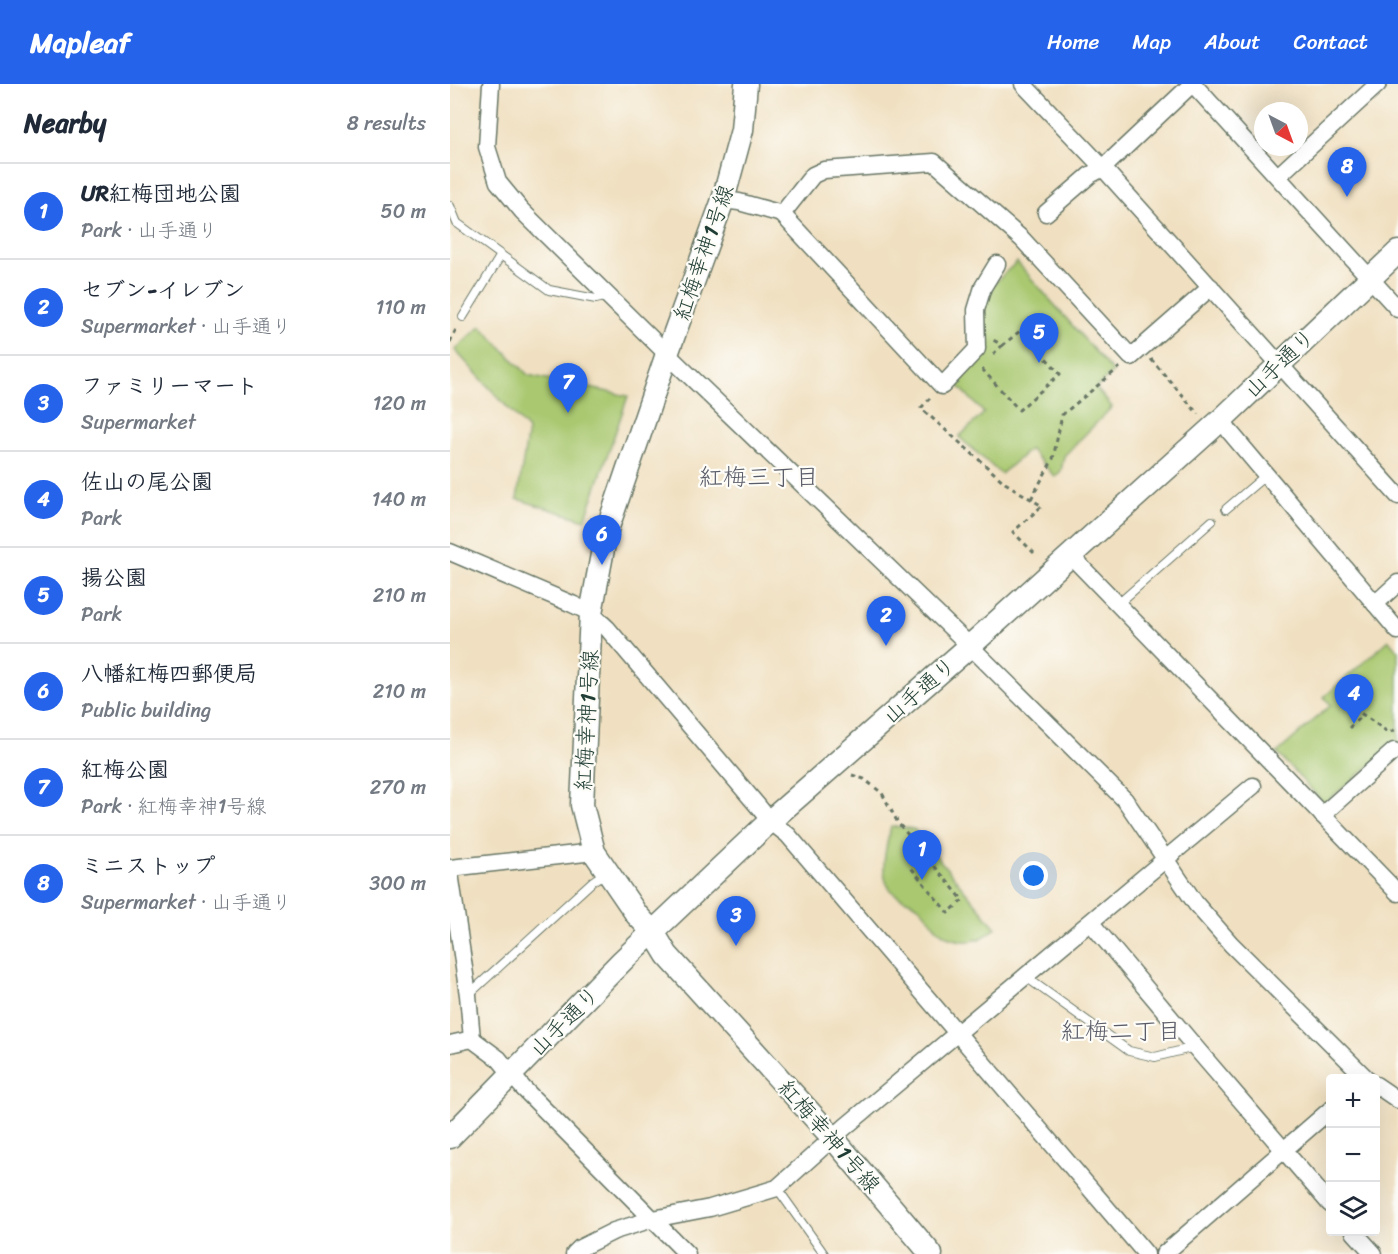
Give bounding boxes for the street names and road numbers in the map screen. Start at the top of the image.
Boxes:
street label: 紅梅幸神1号線 [662,179,745,325]
street label: 山手通り [1234,319,1325,408]
street label: 山手通り [873,647,965,734]
street label: 紅梅幸神1号線 [563,648,610,792]
street label: 山手通り [519,976,609,1066]
street label: 紅梅幸神1号線 [769,1070,891,1202]

